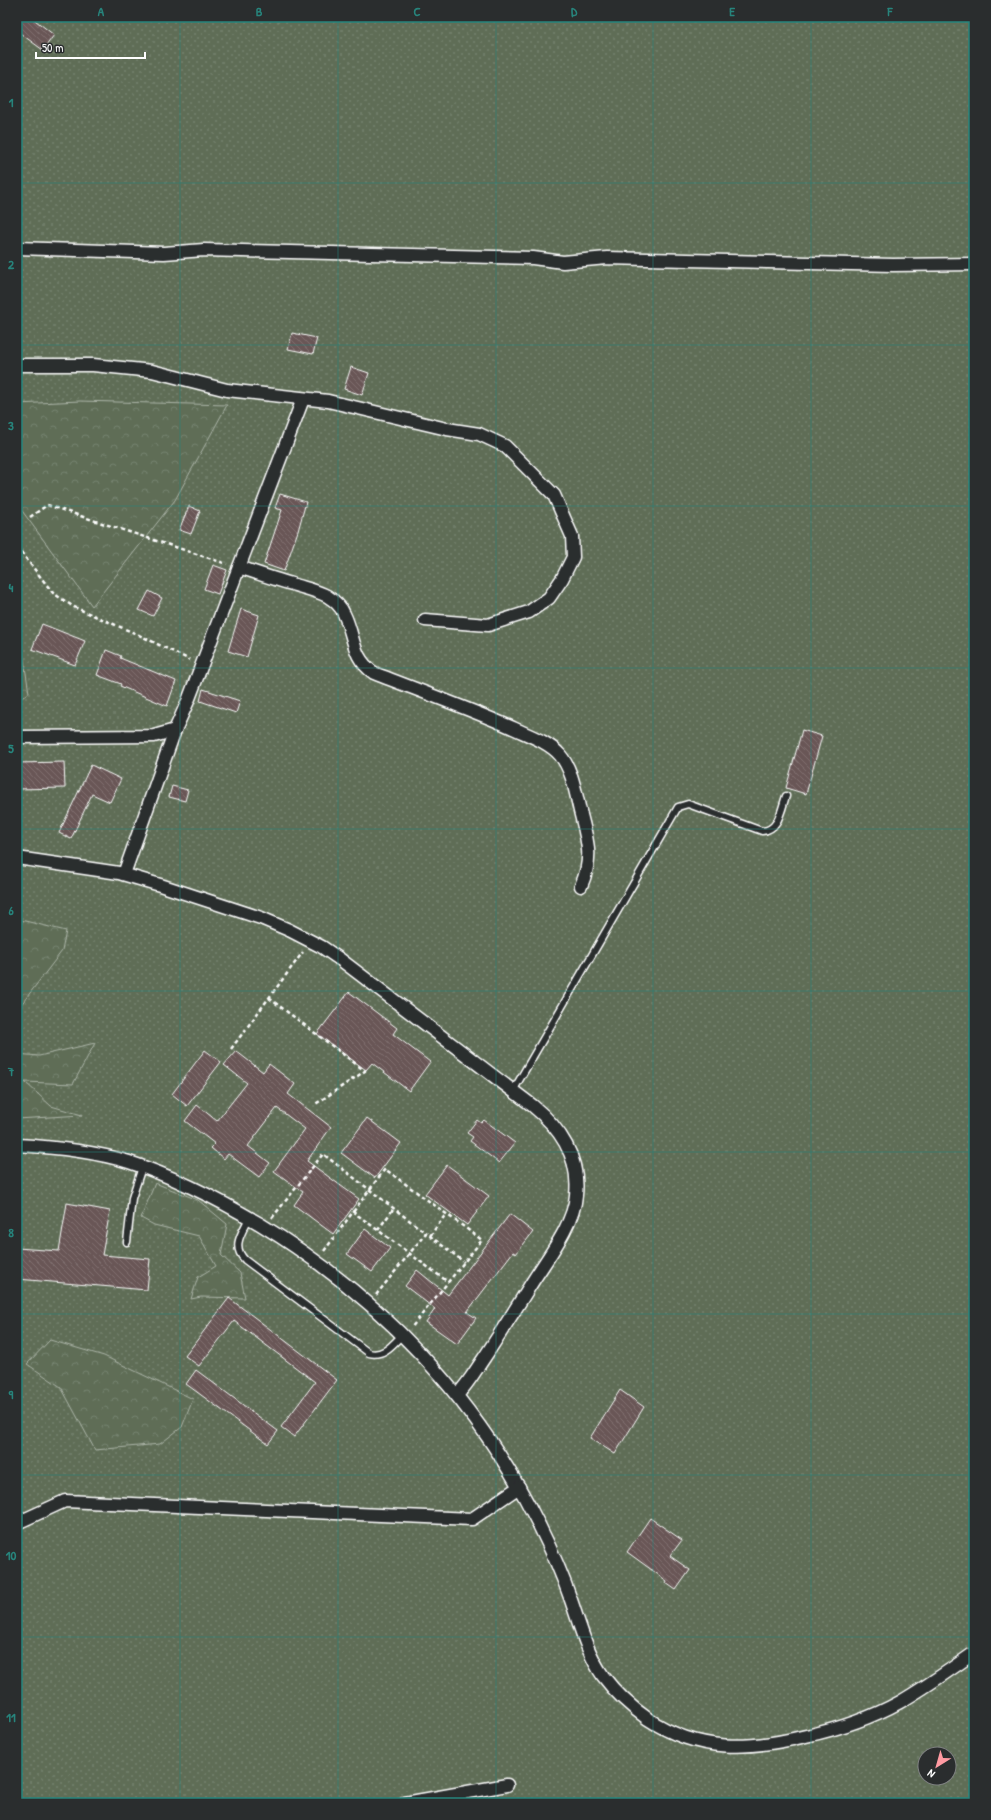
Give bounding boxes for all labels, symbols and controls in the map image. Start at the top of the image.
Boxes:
text: A [98,2,105,20]
text: B [256,2,263,20]
text: C [413,2,421,20]
text: D [571,2,578,20]
text: E [729,2,735,20]
text: F [887,2,894,20]
scale bar [36,34,145,60]
text: 50 m [42,39,63,56]
text: 1 [9,93,14,111]
text: 2 [8,255,15,273]
text: 3 [8,416,14,434]
text: 4 [9,578,14,596]
text: 5 [8,739,14,757]
text: 6 [8,901,14,919]
text: 7 [7,1062,15,1080]
text: 8 [8,1223,14,1241]
text: 9 [9,1385,14,1403]
text: 10 [6,1546,16,1564]
text: 11 [6,1708,16,1726]
north arrow [917,1746,957,1786]
text: N [924,1767,938,1781]

